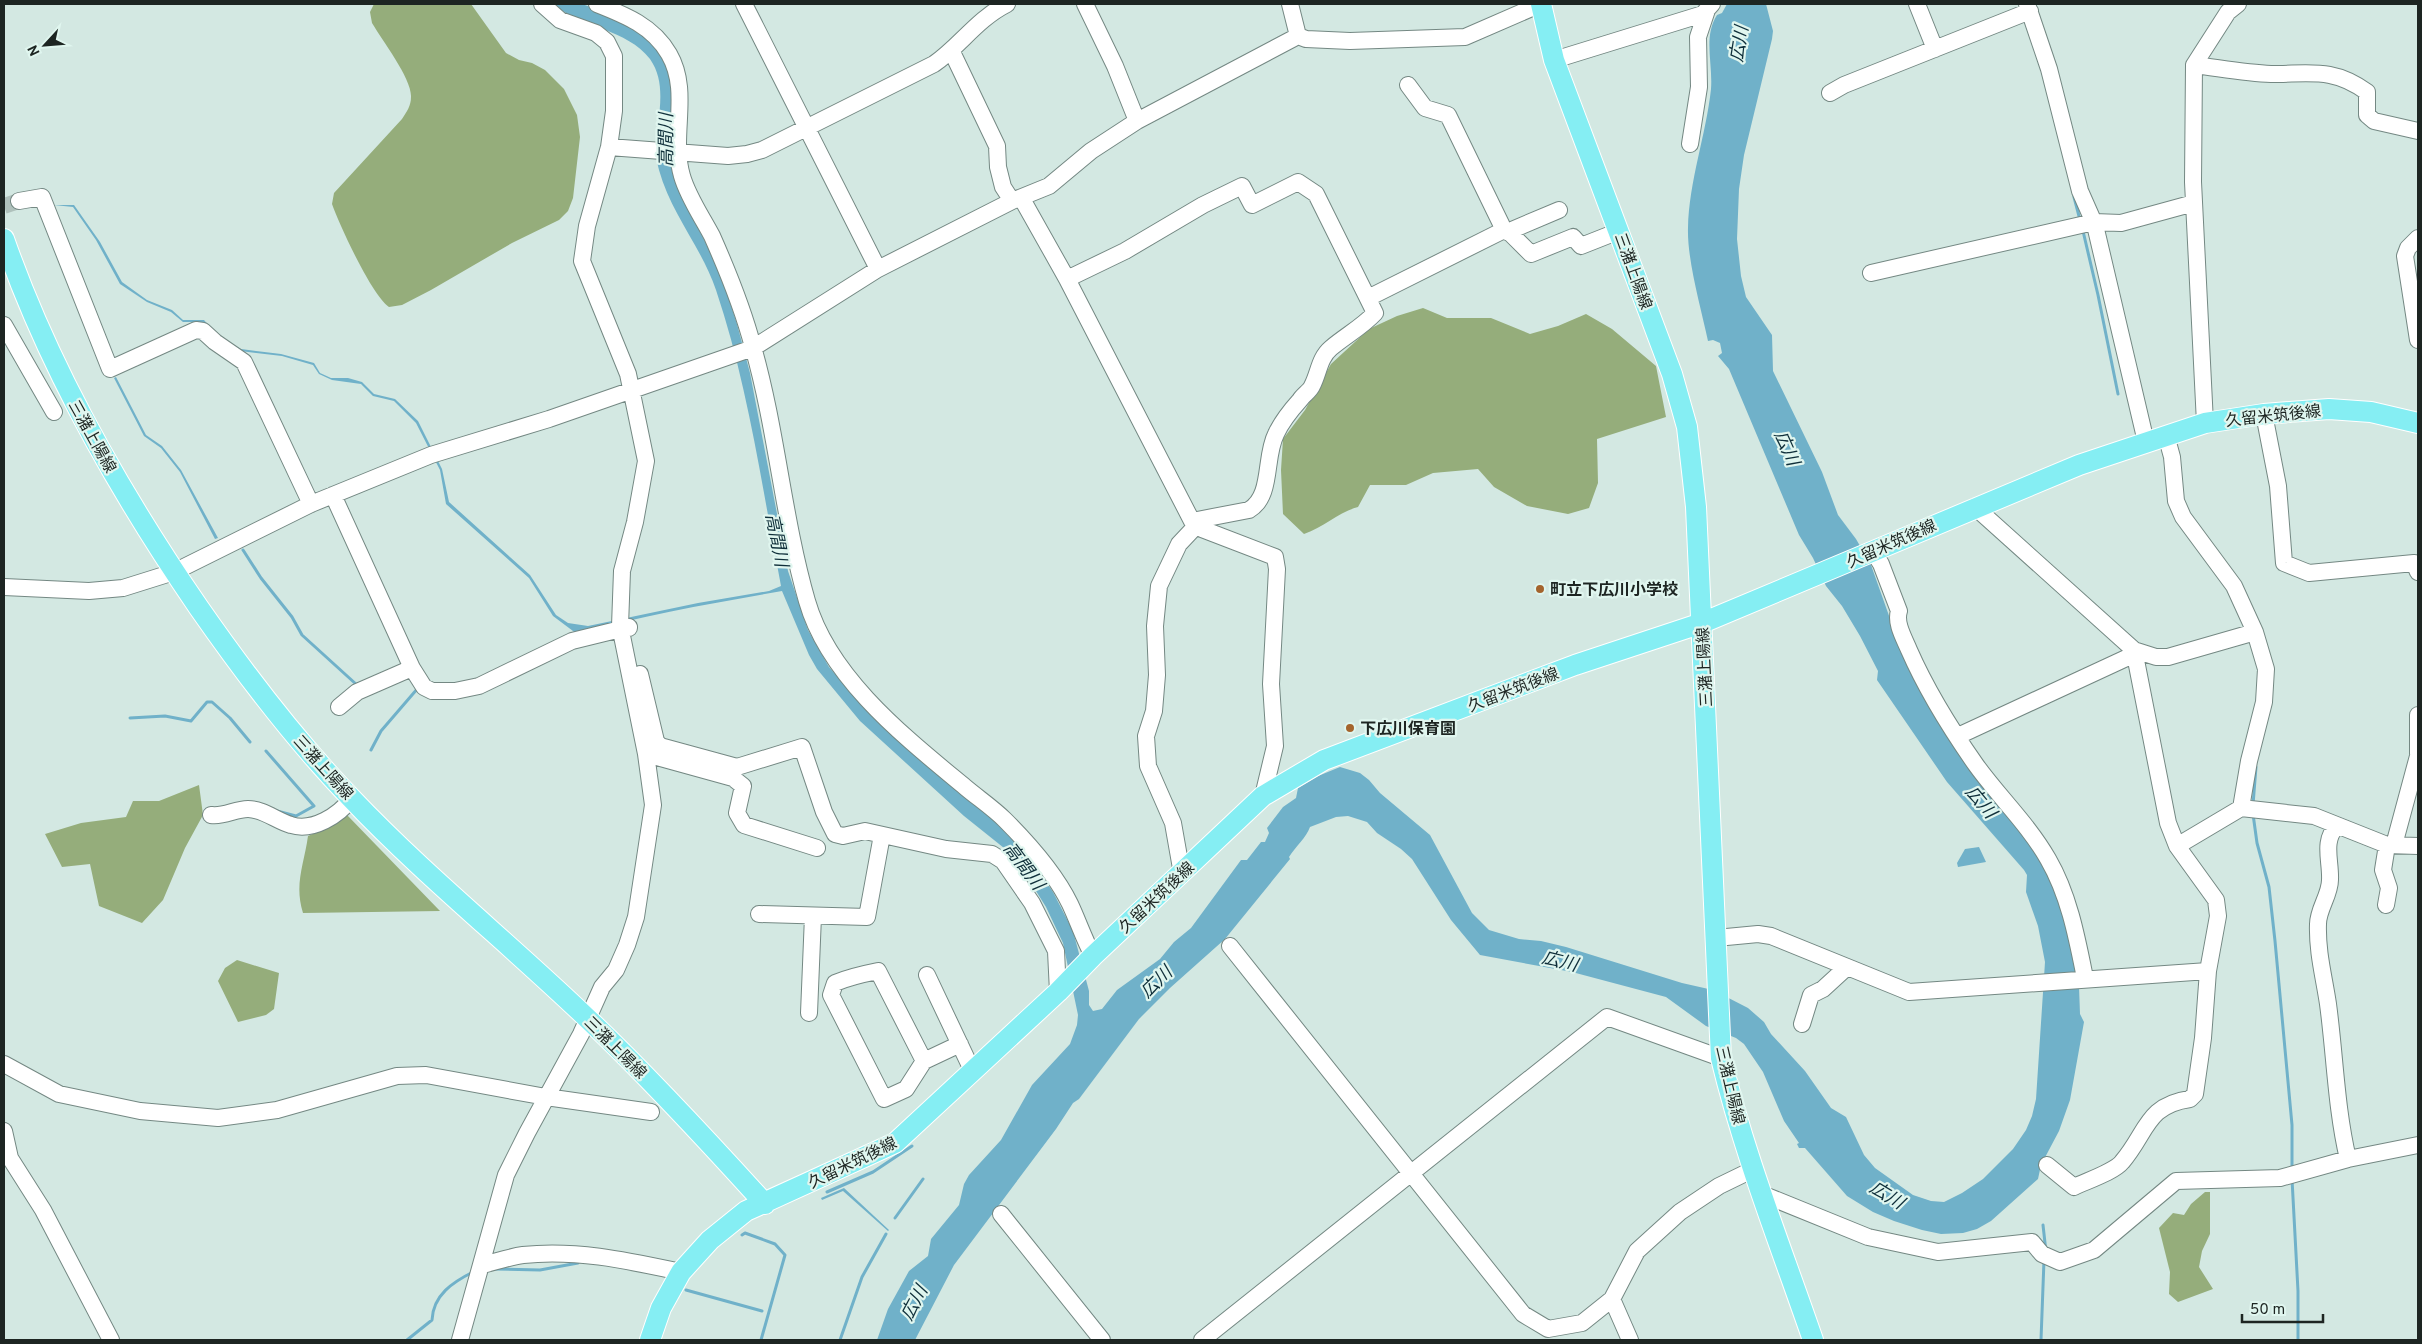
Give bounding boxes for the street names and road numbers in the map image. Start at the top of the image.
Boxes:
street label: 三潴上陽線 [1609,231,1655,313]
street label: 三潴上陽線 [63,397,119,477]
street label: 久留米筑後線 [2224,402,2322,432]
street label: 久留米筑後線 [1844,516,1940,573]
street label: 三潴上陽線 [1694,626,1718,707]
street label: 久留米筑後線 [1465,664,1562,717]
street label: 三潴上陽線 [288,732,357,805]
street label: 久留米筑後線 [1115,858,1199,939]
street label: 三潴上陽線 [579,1013,650,1084]
street label: 三潴上陽線 [1710,1044,1748,1127]
street label: 久留米筑後線 [805,1134,900,1194]

